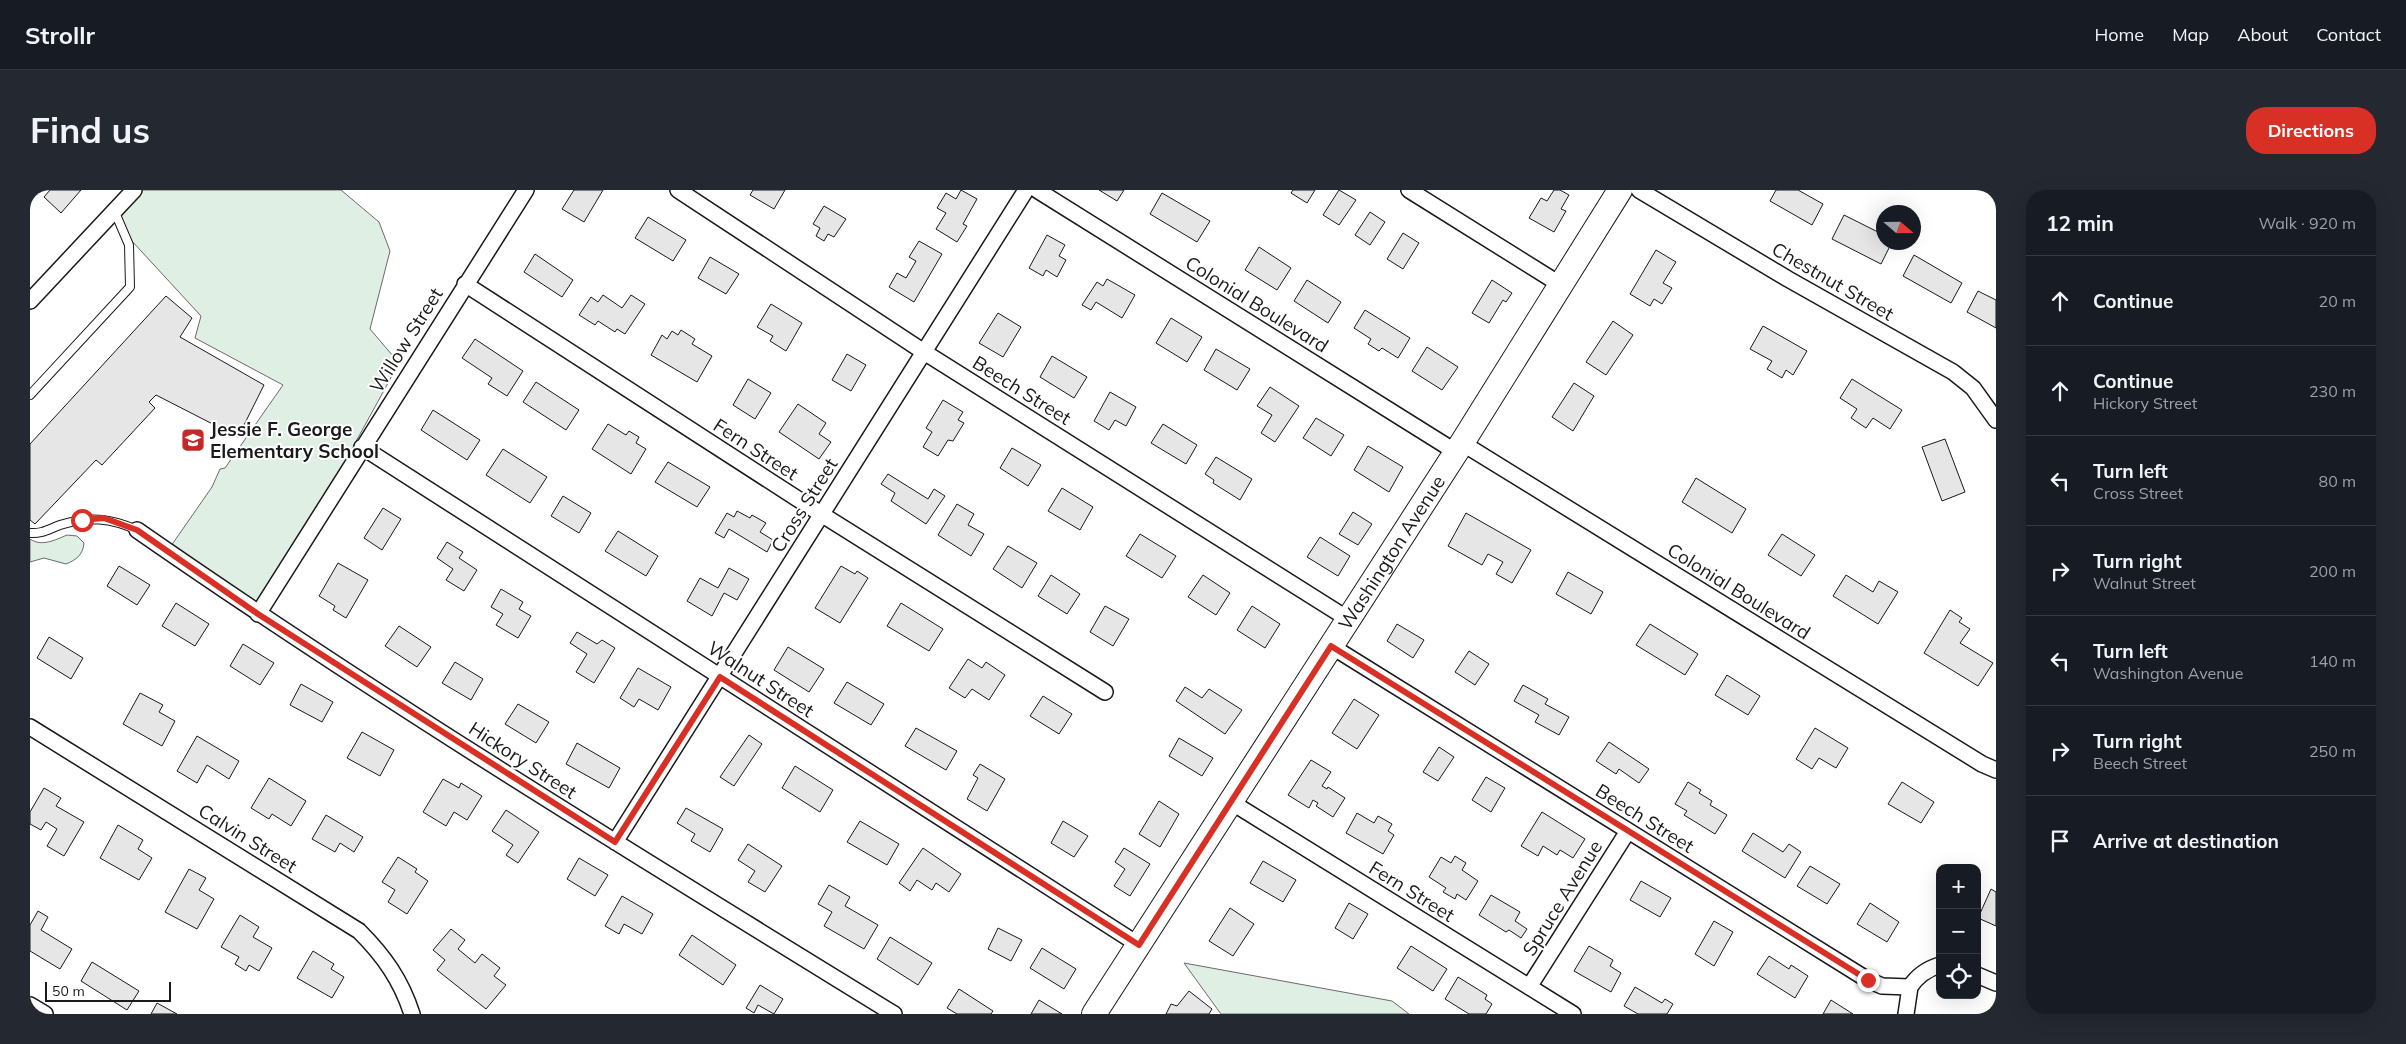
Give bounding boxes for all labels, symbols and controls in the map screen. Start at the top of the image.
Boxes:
text: Strollr [25,20,95,50]
text: Home [2094,23,2144,46]
text: Map [2172,23,2209,46]
text: About [2237,23,2288,46]
text: Contact [2316,23,2381,46]
button: Directions [2246,107,2376,154]
text: Find us [30,108,150,152]
north arrow [1876,205,1921,250]
text: 12 min [2046,210,2114,236]
text: Walk · 920 m [2258,213,2356,233]
street label: Chestnut Street [1768,236,1898,326]
street label: Colonial Boulevard [1181,250,1333,358]
street label: Willow Street [364,283,448,397]
icon: ahead [2046,287,2074,315]
text: Continue [2093,289,2173,313]
text: 20 m [2319,291,2356,311]
street label: Beech Street [968,350,1076,430]
text: Continue [2093,369,2173,393]
icon: ahead [2046,377,2074,405]
text: 230 m [2309,381,2356,401]
text: Hickory Street [2093,393,2197,413]
street label: Fern Street [709,413,803,485]
place label: Jessie F. George Elementary School [210,417,379,463]
school or university icon: Jessie F. George Elementary School [180,427,206,453]
street label: Cross Street [765,453,843,557]
text: Turn left [2093,459,2168,483]
icon: left [2046,467,2074,495]
street label: Washington Avenue [1333,471,1450,634]
text: 80 m [2319,471,2356,491]
text: Cross Street [2093,483,2183,503]
route start [71,509,94,532]
street label: Colonial Boulevard [1663,537,1815,645]
text: Turn right [2093,549,2182,573]
icon: right [2046,557,2074,585]
text: 200 m [2309,561,2356,581]
text: Walnut Street [2093,573,2196,593]
street label: Walnut Street [703,636,819,723]
text: Turn left [2093,639,2168,663]
icon: left [2046,647,2074,675]
text: 140 m [2309,651,2356,671]
text: Washington Avenue [2093,663,2244,683]
street label: Hickory Street [464,716,582,804]
text: Turn right [2093,729,2182,753]
icon: right [2046,737,2074,765]
text: 250 m [2309,741,2356,761]
text: Beech Street [2093,753,2187,773]
street label: Beech Street [1591,778,1699,858]
street label: Calvin Street [194,798,302,878]
icon: arrive [2046,827,2074,855]
text: Arrive at destination [2093,829,2279,853]
street label: Spruce Avenue [1517,836,1607,960]
street label: Fern Street [1365,855,1459,927]
map controls [1936,864,1981,999]
button: + [1936,864,1981,909]
button: − [1936,909,1981,954]
button: locate [1936,954,1981,999]
route end [1857,969,1880,992]
scale bar [45,979,171,1002]
text: 50 m [52,982,85,1000]

